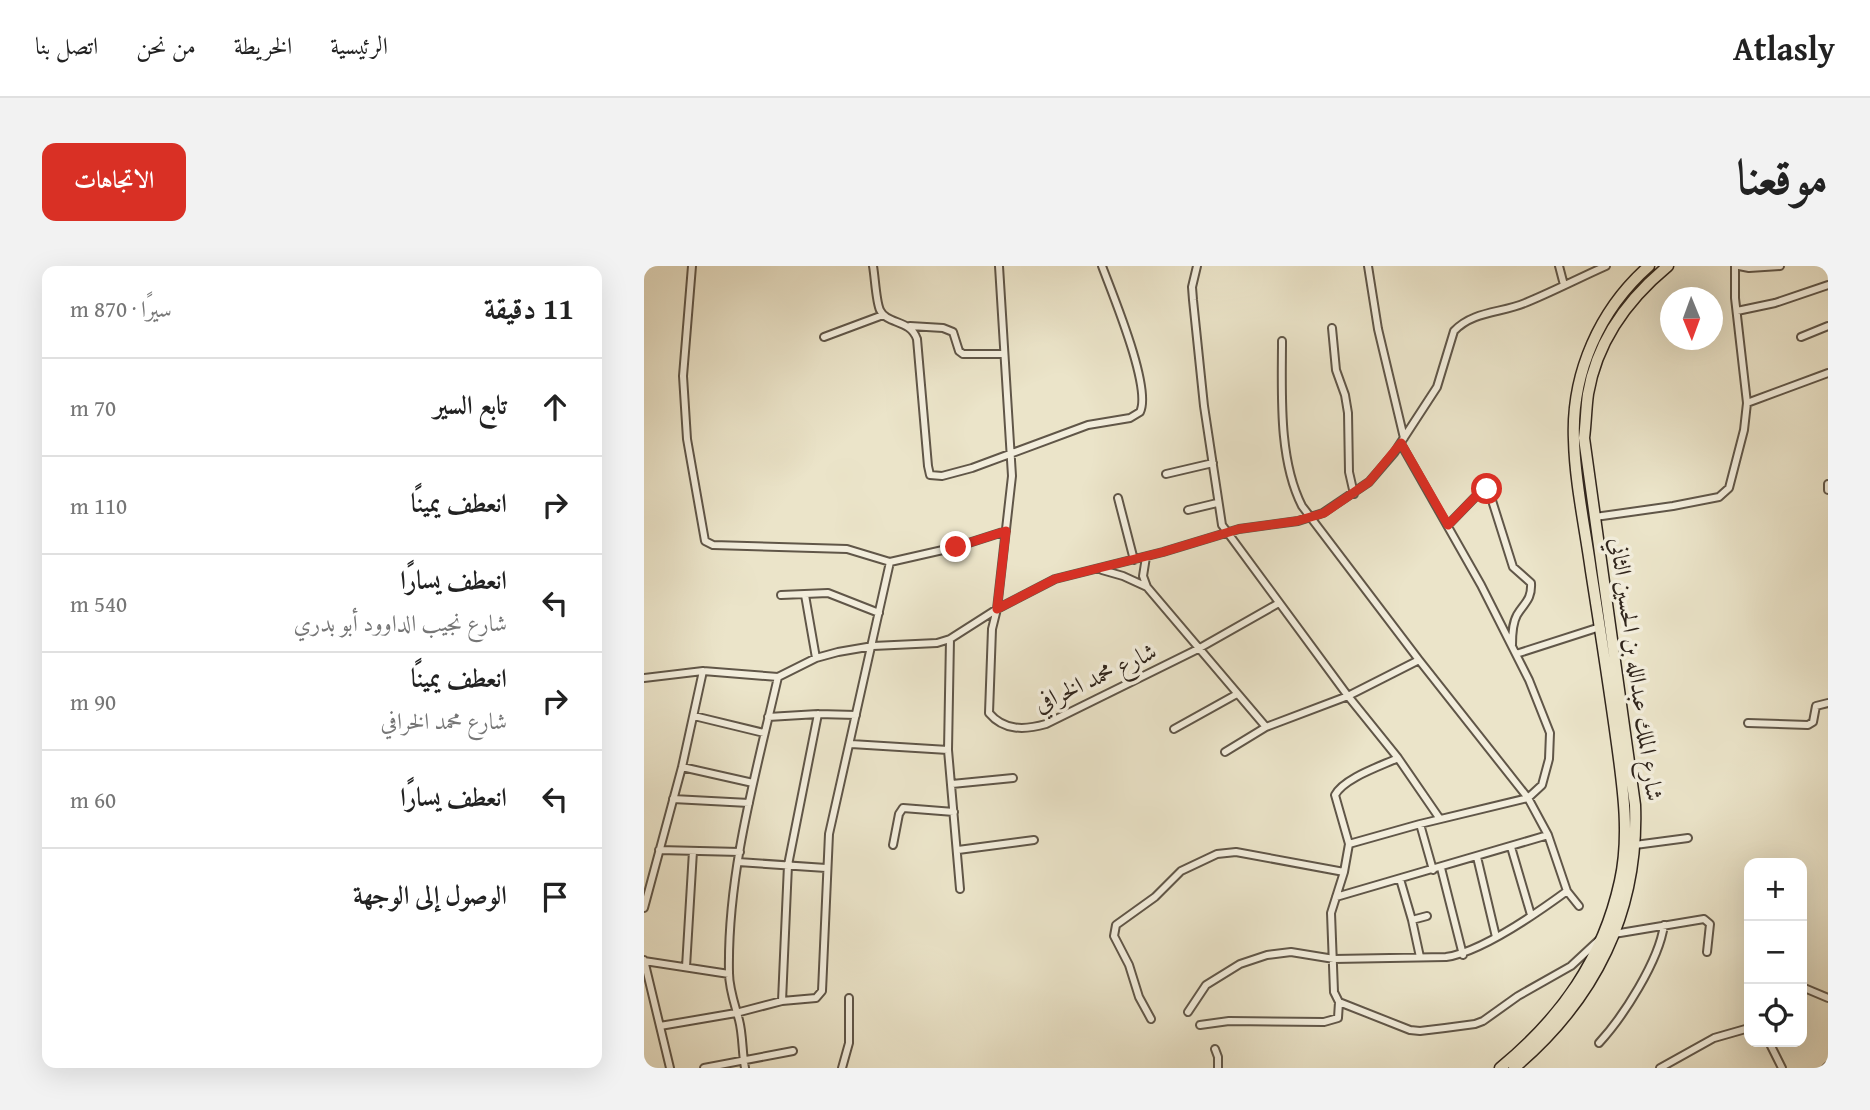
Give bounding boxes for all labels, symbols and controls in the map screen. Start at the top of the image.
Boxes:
text: Atlasly [1733,24,1835,72]
text: اتصل بنا [35,28,98,63]
text: من نحن [136,28,196,63]
text: الخريطة [234,28,292,63]
text: الرئيسية [330,28,388,63]
text: موقعنا [1736,140,1828,212]
button: الاتجاهات [42,143,186,221]
text: 11 دقيقة [484,286,574,330]
north arrow [1660,287,1723,350]
text: سيرًا · 870 m [70,292,172,325]
text: تابع السير [433,385,507,424]
icon: ahead [536,388,574,426]
text: 70 m [70,391,116,424]
route start [1471,473,1502,504]
text: انعطف يمينًا [411,483,507,522]
icon: right [536,486,574,524]
text: 110 m [70,489,127,522]
route end [940,531,971,562]
street label: شارع الملك عبدالله بن الحسين الثاني [1598,535,1673,804]
text: انعطف يسارًا [400,560,507,599]
icon: left [536,584,574,622]
text: 540 m [70,587,127,620]
text: شارع نجيب الداوود أبو بدري [294,606,507,639]
street label: شارع محمد الخرافي [1028,633,1163,723]
text: انعطف يمينًا [411,658,507,697]
icon: right [536,682,574,720]
text: 90 m [70,685,116,718]
text: شارع محمد الخرافي [381,704,507,737]
text: انعطف يسارًا [400,777,507,816]
icon: left [536,780,574,818]
text: 60 m [70,783,116,816]
map controls [1744,858,1807,1047]
button: + [1744,858,1807,921]
text: الوصول إلى الوجهة [353,875,507,914]
icon: arrive [536,878,574,916]
button: − [1744,921,1807,984]
button: locate [1744,984,1807,1047]

